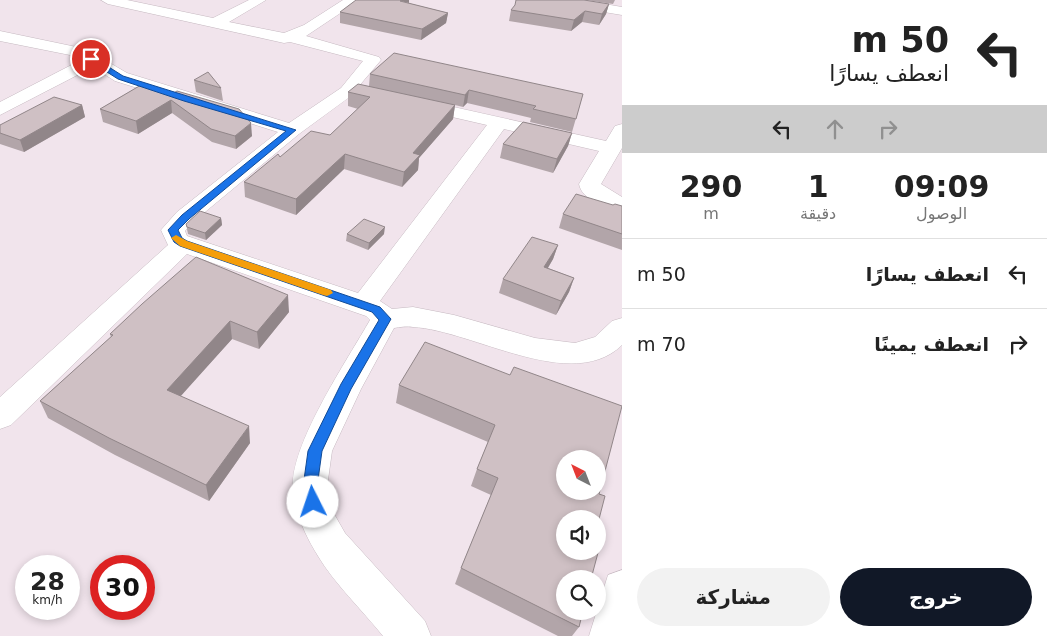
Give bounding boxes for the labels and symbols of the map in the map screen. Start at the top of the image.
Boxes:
pin [70,38,112,80]
north arrow [556,450,606,500]
position arrow [286,475,338,527]
speed limit sign: 30 [90,555,155,620]

